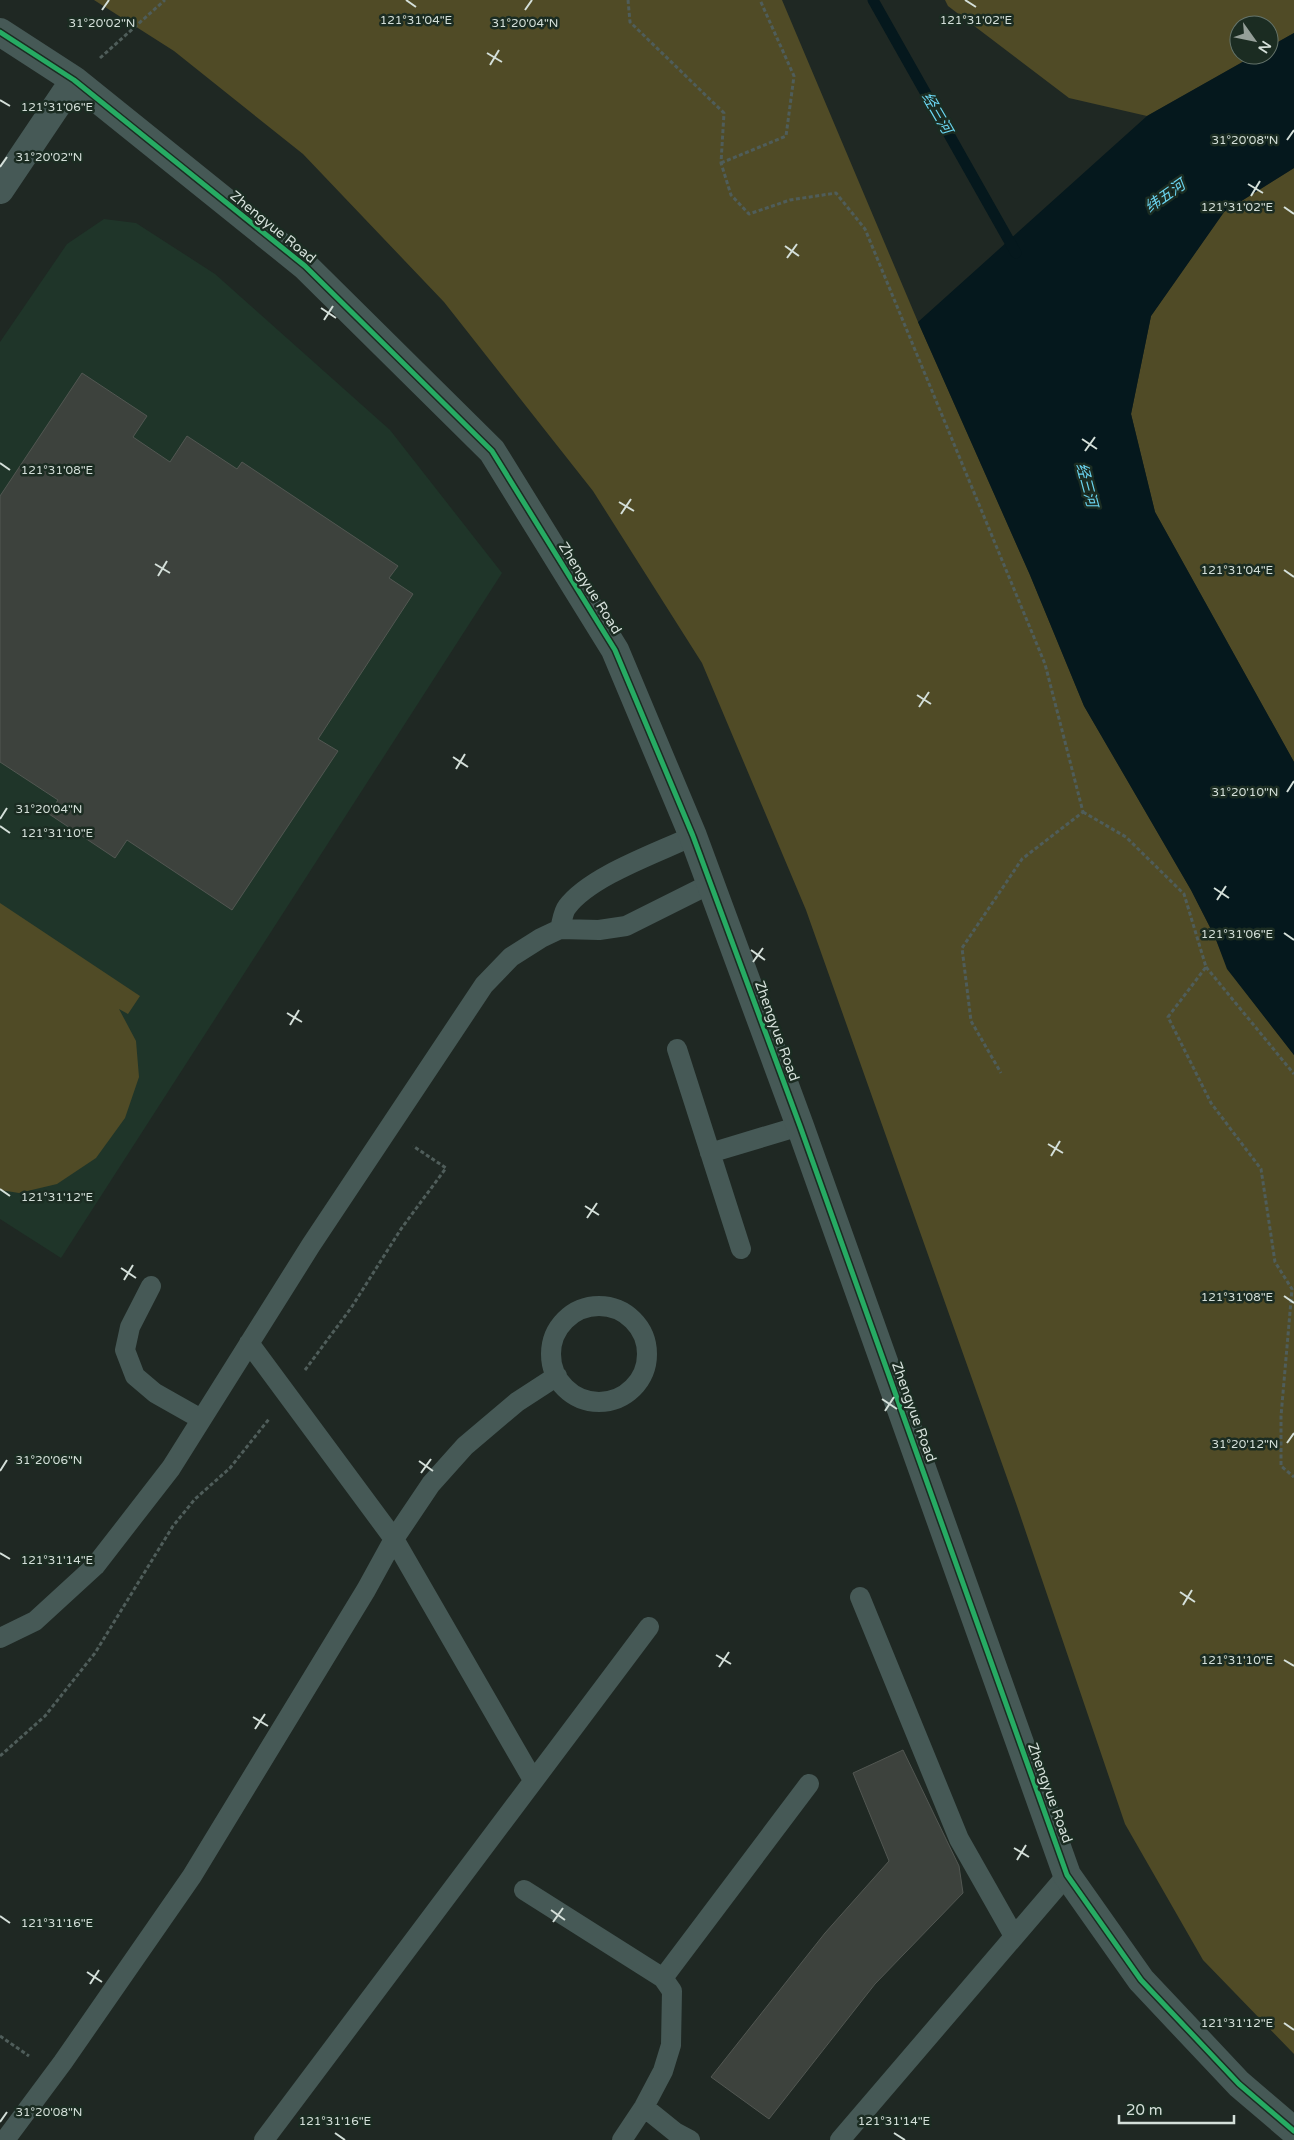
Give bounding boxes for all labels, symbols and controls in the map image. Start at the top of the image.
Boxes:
text: 121°31'04"E [380,13,453,27]
text: 121°31'02"E [940,13,1013,27]
north arrow [1229,15,1279,65]
text: 31°20'02"N [69,16,136,30]
text: 31°20'04"N [492,16,559,30]
text: N [1254,37,1275,56]
water label: 经三河 [918,89,958,140]
text: 121°31'06"E [21,100,94,114]
text: 31°20'08"N [1212,133,1279,147]
text: 31°20'02"N [16,150,83,164]
water label: 纬五河 [1141,174,1191,216]
street label: Zhengyue Road [227,187,319,267]
text: 121°31'02"E [1201,200,1274,214]
water label: 经三河 [1072,461,1102,512]
text: 121°31'08"E [21,463,94,477]
street label: Zhengyue Road [555,539,625,637]
text: 121°31'04"E [1201,563,1274,577]
text: 31°20'10"N [1212,785,1279,799]
text: 31°20'04"N [16,802,83,816]
text: 121°31'10"E [21,826,94,840]
text: 121°31'06"E [1201,927,1274,941]
street label: Zhengyue Road [751,979,803,1083]
text: 121°31'12"E [21,1190,94,1204]
text: 121°31'08"E [1201,1290,1274,1304]
street label: Zhengyue Road [888,1360,940,1464]
text: 31°20'12"N [1212,1437,1279,1451]
text: 31°20'06"N [16,1453,83,1467]
text: 121°31'14"E [21,1553,94,1567]
text: 121°31'10"E [1201,1653,1274,1667]
street label: Zhengyue Road [1024,1741,1076,1845]
text: 121°31'16"E [21,1916,94,1930]
text: 121°31'12"E [1201,2016,1274,2030]
scale bar [1119,2092,1234,2124]
text: 20 m [1126,2101,1163,2119]
text: 31°20'08"N [16,2105,83,2119]
text: 121°31'16"E [299,2114,372,2128]
text: 121°31'14"E [858,2114,931,2128]

